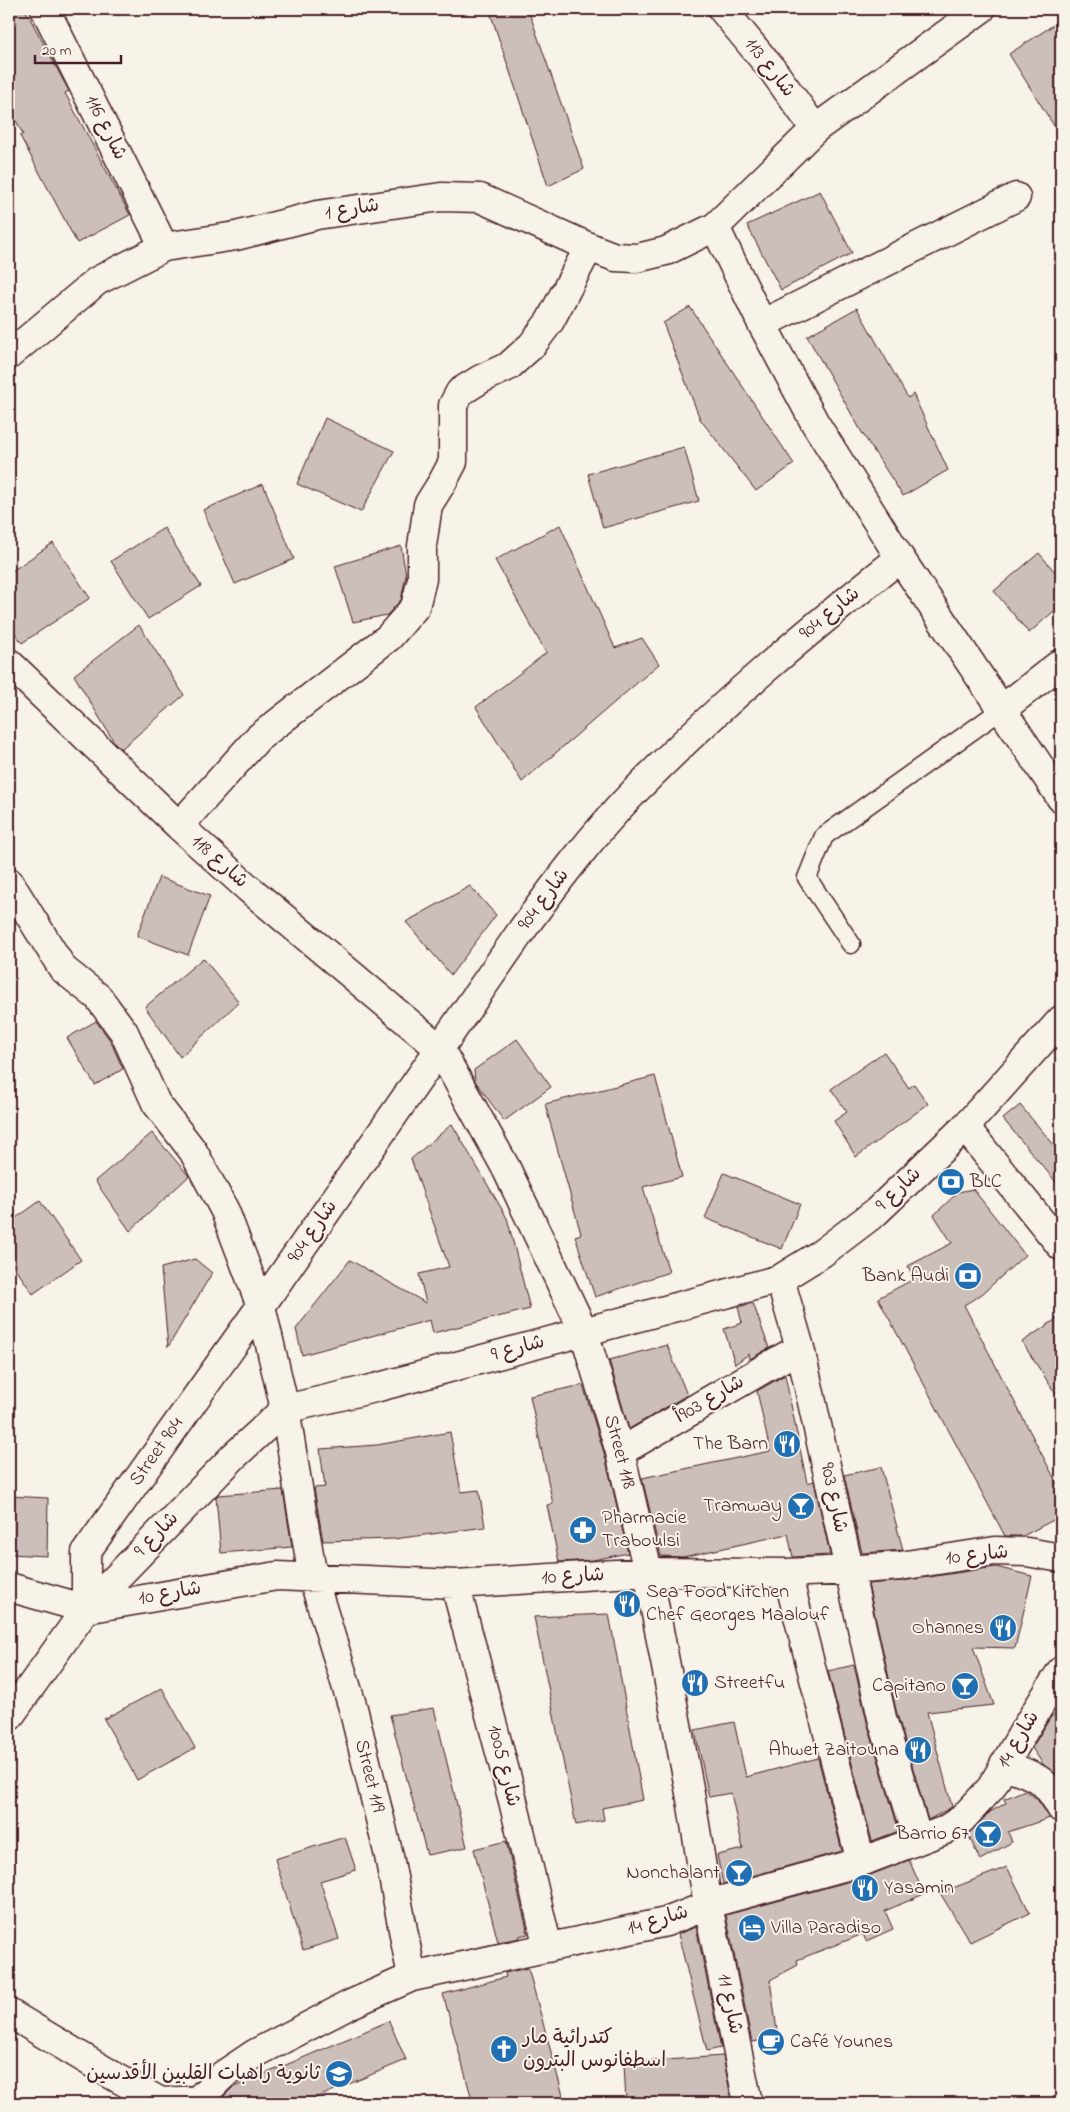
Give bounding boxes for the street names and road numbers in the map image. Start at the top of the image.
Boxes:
street label: شارع 113 [736,32,802,104]
street label: شارع 116 [76,90,134,166]
street label: شارع 1 [323,191,381,229]
street label: شارع 904 [793,580,867,648]
street label: شارع 118 [184,828,254,896]
street label: شارع 904 [511,863,577,937]
street label: شارع 9 [869,1161,929,1219]
street label: شارع 904 [281,1195,345,1269]
street label: شارع 9 [488,1328,548,1370]
street label: شارع 903أ [670,1368,750,1432]
street label: Street 904 [123,1412,191,1492]
street label: Street 118 [595,1412,643,1492]
street label: شارع 903 [811,1460,855,1536]
street label: شارع 9 [128,1505,186,1565]
street label: شارع 10 [944,1538,1010,1574]
street label: شارع 10 [541,1561,605,1593]
street label: شارع 10 [136,1574,204,1614]
street label: شارع 14 [990,1706,1048,1774]
street label: شارع 1005 [479,1722,527,1810]
street label: Street 119 [346,1737,392,1815]
street label: شارع 14 [624,1898,692,1944]
street label: شارع 11 [708,1971,750,2037]

